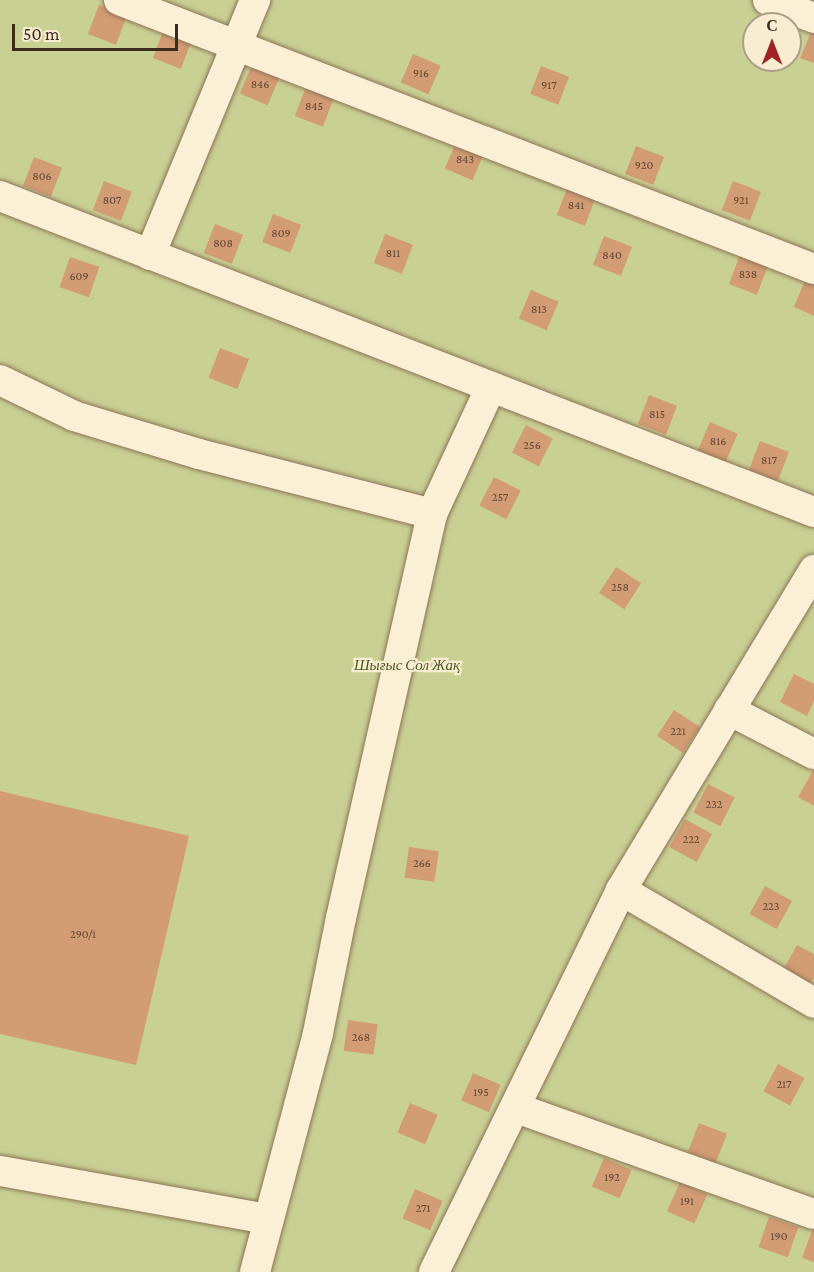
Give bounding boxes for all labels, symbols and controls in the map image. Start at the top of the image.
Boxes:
scale bar [15,12,182,50]
north arrow [742,12,802,72]
text: С [766,17,778,34]
text: 50 m [23,24,60,44]
house number: 916 [413,67,429,81]
house number: 846 [251,78,269,92]
house number: 917 [541,79,557,93]
house number: 845 [305,100,323,114]
house number: 843 [456,153,474,167]
house number: 920 [635,159,653,173]
house number: 806 [32,170,52,184]
house number: 807 [103,194,121,208]
house number: 921 [733,194,749,208]
house number: 841 [568,199,584,213]
house number: 809 [271,227,291,241]
house number: 808 [213,237,233,251]
house number: 811 [386,247,400,261]
house number: 840 [602,249,622,263]
house number: 838 [739,268,757,282]
house number: 609 [70,270,88,284]
house number: 813 [531,303,547,317]
house number: 815 [649,408,665,422]
house number: 816 [710,435,726,449]
house number: 256 [523,439,541,453]
house number: 817 [761,454,777,468]
house number: 257 [492,491,508,505]
house number: 258 [611,581,629,595]
park label: Шығыс Сол Жақ [354,657,460,675]
house number: 221 [670,725,686,739]
house number: 232 [705,798,723,812]
house number: 222 [682,833,700,847]
house number: 266 [413,857,431,871]
house number: 223 [762,900,780,914]
house number: 290/1 [70,928,96,942]
house number: 268 [352,1031,370,1045]
house number: 217 [776,1078,792,1092]
house number: 195 [473,1086,489,1100]
house number: 192 [604,1171,620,1185]
house number: 191 [680,1195,694,1209]
house number: 271 [415,1202,431,1216]
house number: 190 [771,1230,787,1244]

